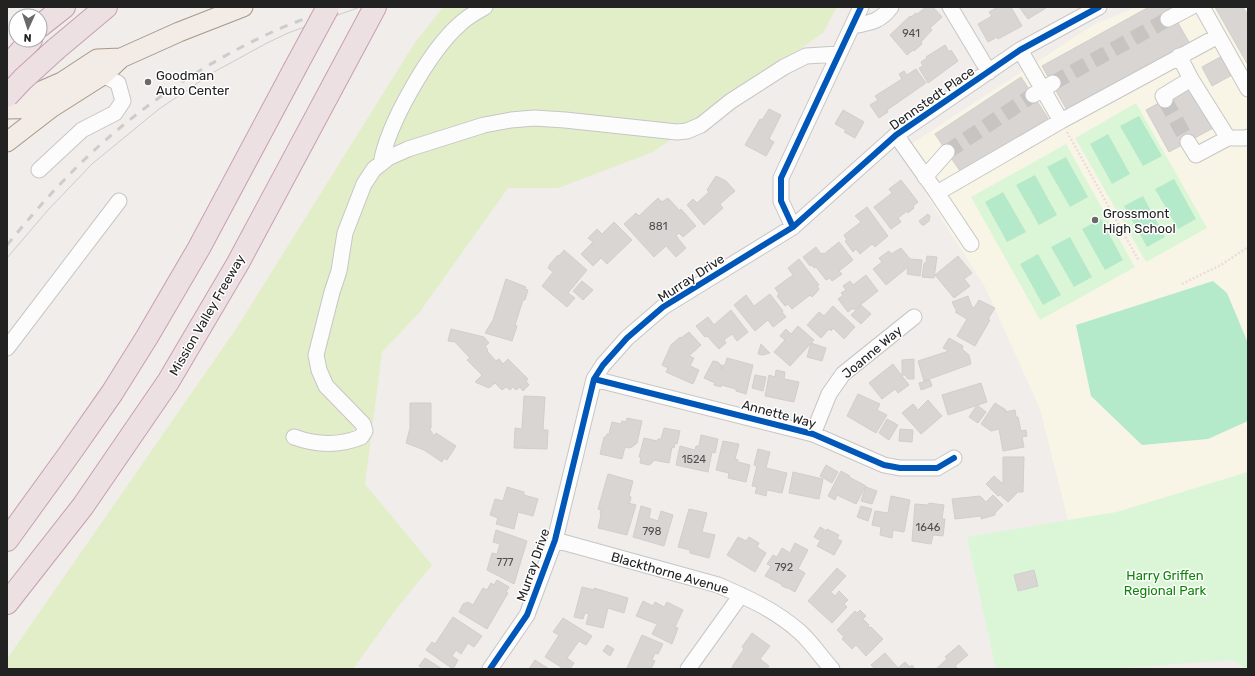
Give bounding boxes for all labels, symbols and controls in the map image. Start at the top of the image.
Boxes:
north arrow [8,8,48,48]
house number: 941 [902,27,920,40]
text: N [23,31,32,44]
street label: Dennstedt Place [887,63,977,133]
place label: Goodman Auto Center [156,68,229,98]
marker: Goodman Auto Center [143,77,153,87]
place label: Grossmont High School [1103,206,1176,237]
marker: Grossmont High School [1090,215,1100,225]
house number: 881 [649,220,667,233]
street label: Murray Drive [655,251,727,305]
street label: Mission Valley Freeway [166,252,248,378]
street label: Joanne Way [839,323,905,381]
street label: Annette Way [740,397,818,431]
house number: 1524 [682,453,706,466]
house number: 1646 [916,521,941,534]
house number: 798 [642,525,662,538]
street label: Murray Drive [513,527,553,603]
street label: Blackthorne Avenue [609,549,731,597]
house number: 777 [497,556,514,569]
house number: 792 [775,561,793,574]
park label: Harry Griffen Regional Park [1124,568,1207,599]

